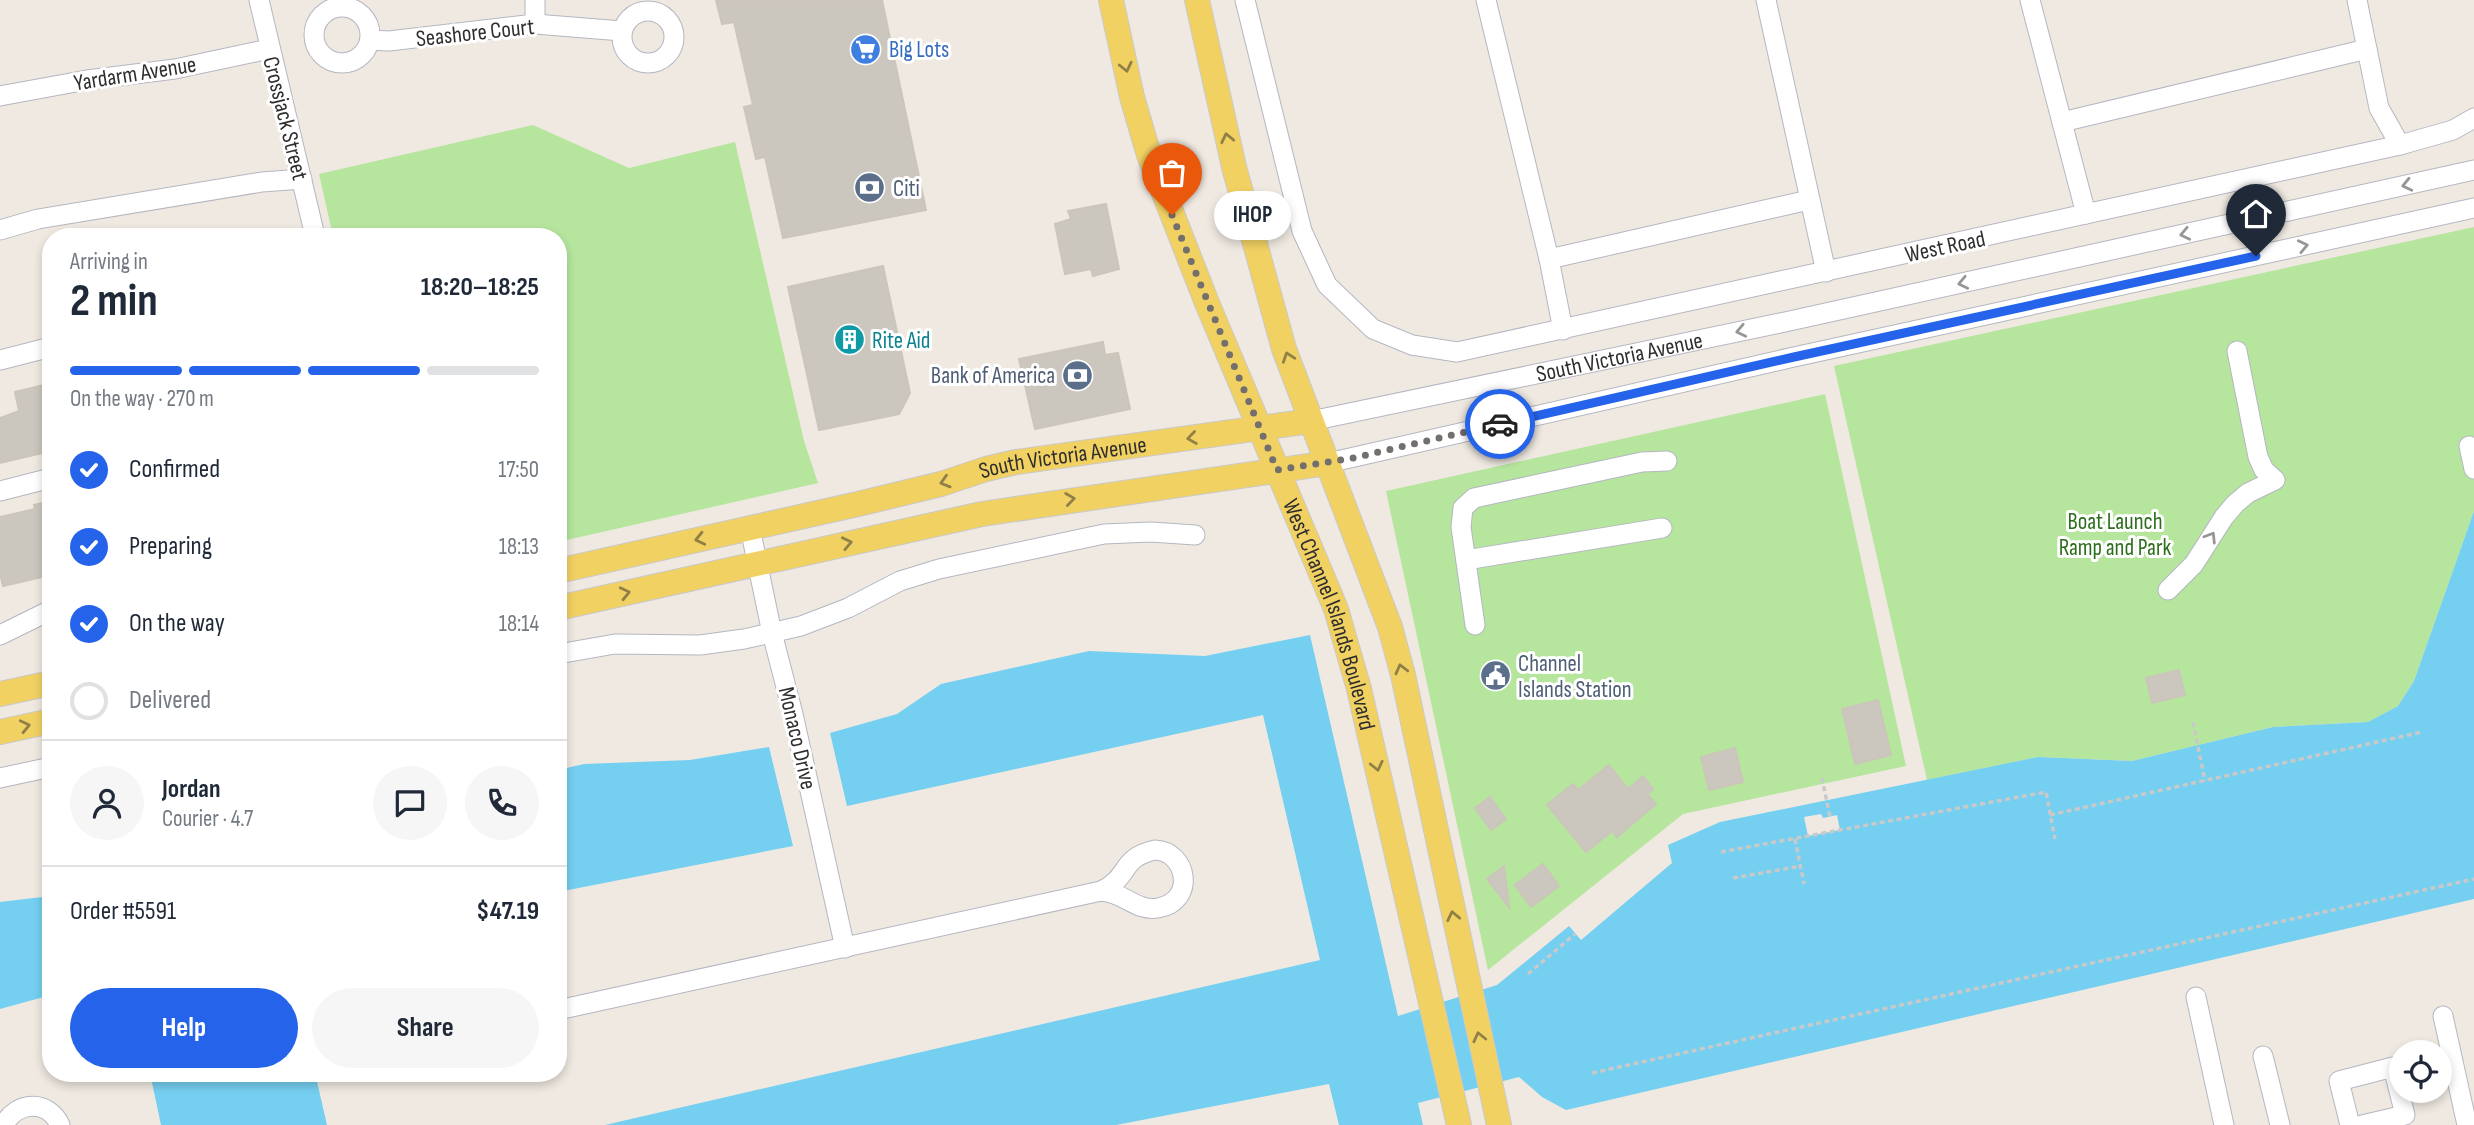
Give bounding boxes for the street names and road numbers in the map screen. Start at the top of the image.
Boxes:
street label: Seashore Court [415,13,536,53]
street label: Yardarm Avenue [72,51,198,97]
street label: Crossjack Street [256,54,314,183]
street label: West Road [1903,225,1988,269]
street label: South Victoria Avenue [1534,327,1705,389]
street label: South Victoria Avenue [975,431,1148,485]
street label: West Channel Islands Boulevard [1276,495,1381,733]
street label: Monaco Drive [772,684,822,792]

